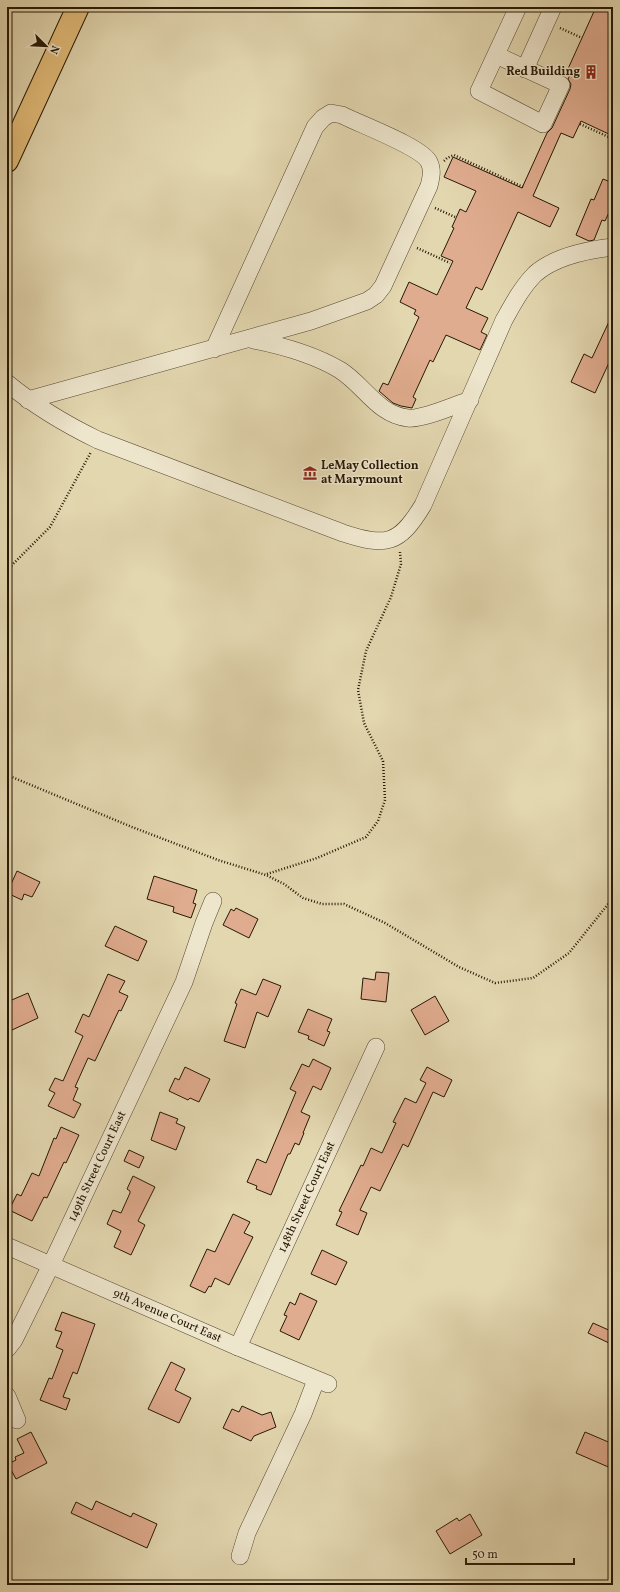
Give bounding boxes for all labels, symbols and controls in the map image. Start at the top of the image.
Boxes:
north arrow [26,26,66,66]
text: N [45,43,62,56]
place label: Red Building [506,64,580,80]
building icon: Red Building [583,64,599,80]
place label: LeMay Collection at Marymount [321,458,419,488]
museum icon: LeMay Collection at Marymount [302,465,318,481]
street label: 149th Street Court East [64,1108,130,1224]
street label: 148th Street Court East [274,1139,339,1255]
street label: 9th Avenue Court East [111,1285,224,1347]
scale bar [466,1540,574,1566]
text: 50 m [472,1547,498,1563]

